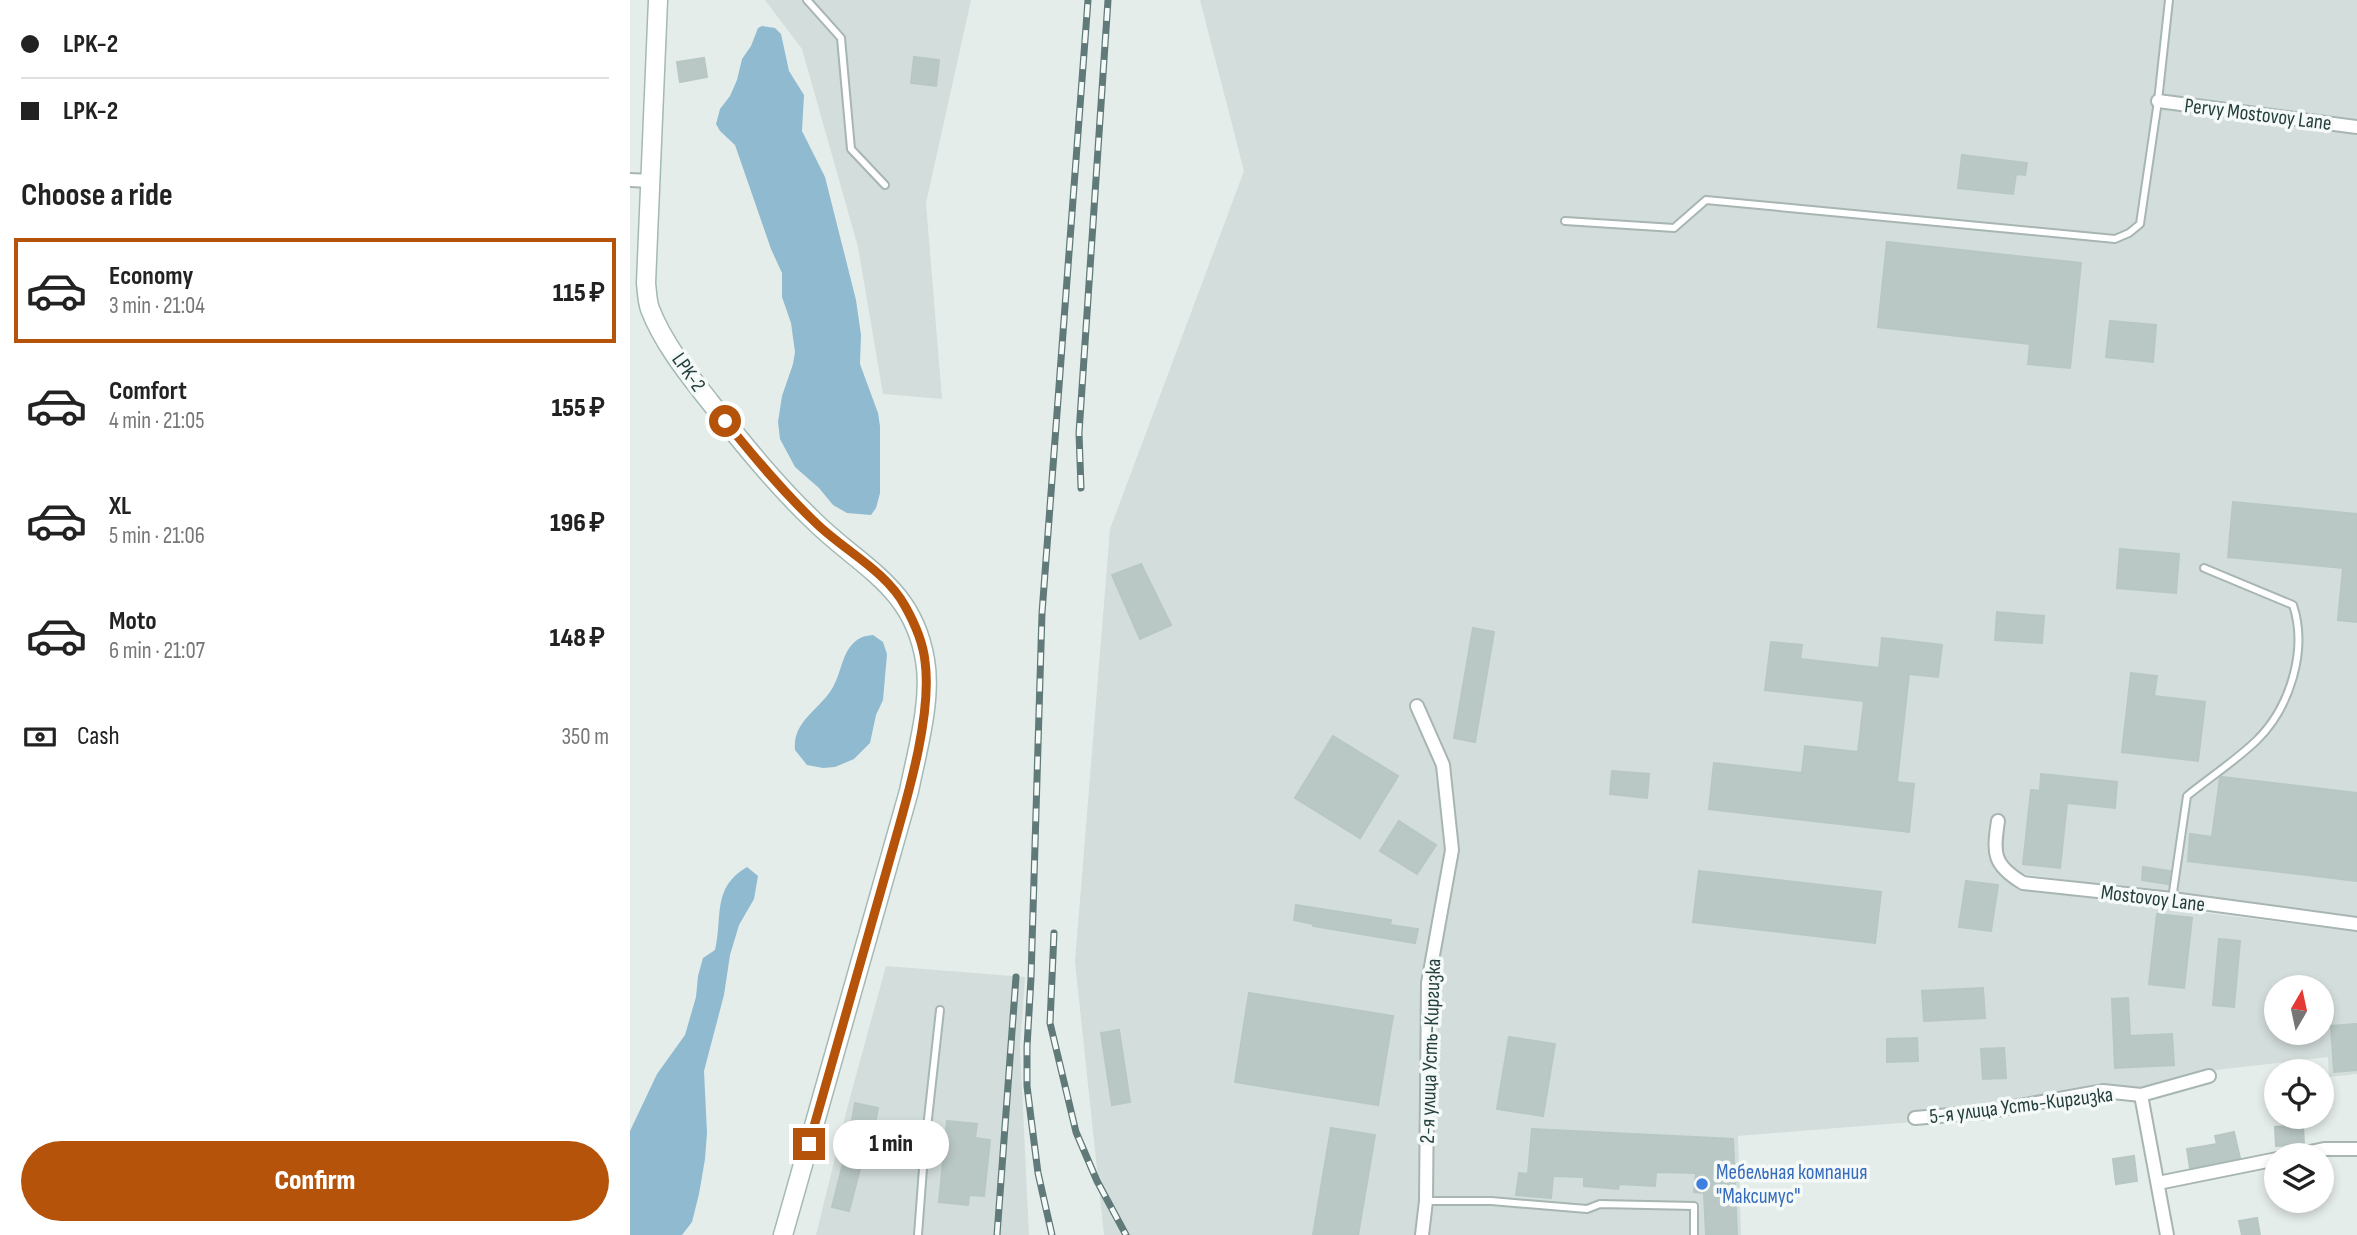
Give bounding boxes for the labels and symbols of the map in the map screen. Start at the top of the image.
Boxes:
street label: Pervy Mostovoy Lane [2183,93,2333,136]
street label: LPK-2 [666,348,711,397]
route start [709,405,741,437]
street label: Mostovoy Lane [2099,880,2206,917]
street label: 2-я улица Усть-Киргизка [1415,958,1446,1144]
north arrow [2264,975,2334,1045]
street label: 5-я улица Усть-Киргизка [1928,1082,2114,1129]
callout: 1 min [834,1120,949,1168]
route end [793,1128,825,1160]
place label: Мебельная компания "Максимус" [1716,1160,1868,1209]
marker: Мебельная компания "Максимус" [1694,1176,1710,1192]

